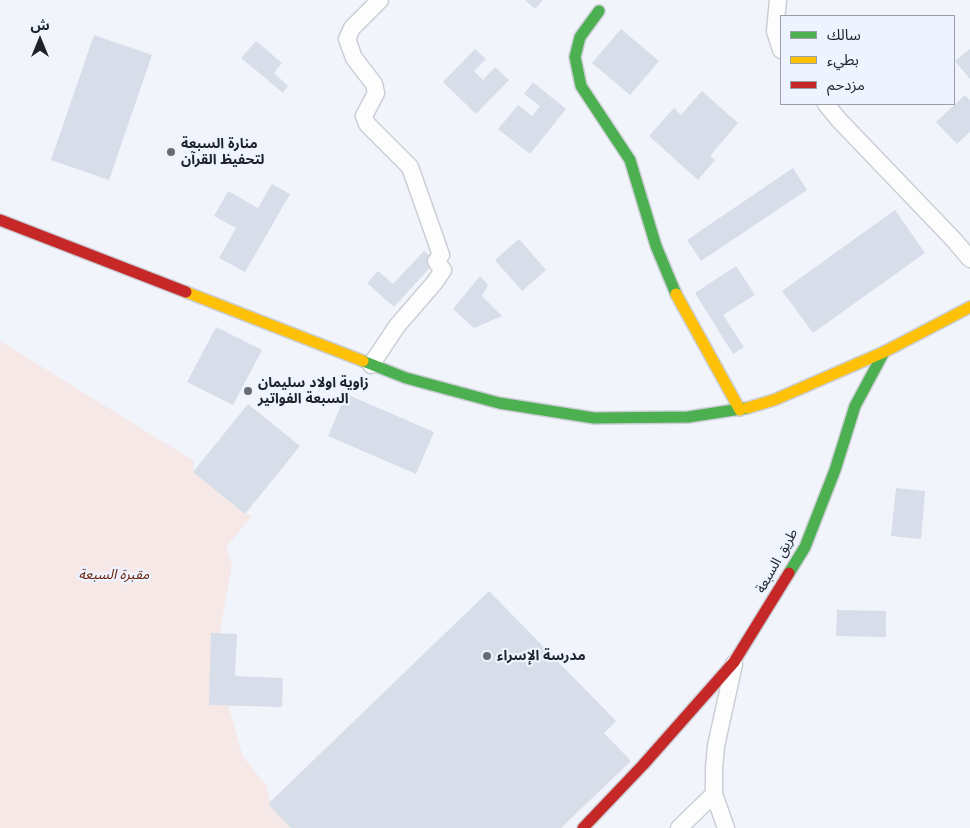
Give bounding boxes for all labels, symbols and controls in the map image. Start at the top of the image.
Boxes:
north arrow [15,15,65,65]
text: ش [30,15,50,34]
legend [780,15,955,105]
text: سالك [827,24,861,44]
text: بطيء [827,49,859,69]
text: مزدحم [827,74,865,94]
place label: منارة السبعة لتحفيظ القرآن [181,136,265,168]
marker: منارة السبعة لتحفيظ القرآن [165,146,177,158]
place label: زاوية اولاد سليمان السبعة الفواتير [258,375,369,408]
marker: زاوية اولاد سليمان السبعة الفواتير [242,385,254,397]
street label: طريق السبعة [752,526,802,596]
park label: مقبرة السبعة [79,567,149,583]
place label: مدرسة الإسراء [497,648,586,664]
marker: مدرسة الإسراء [481,650,493,662]

